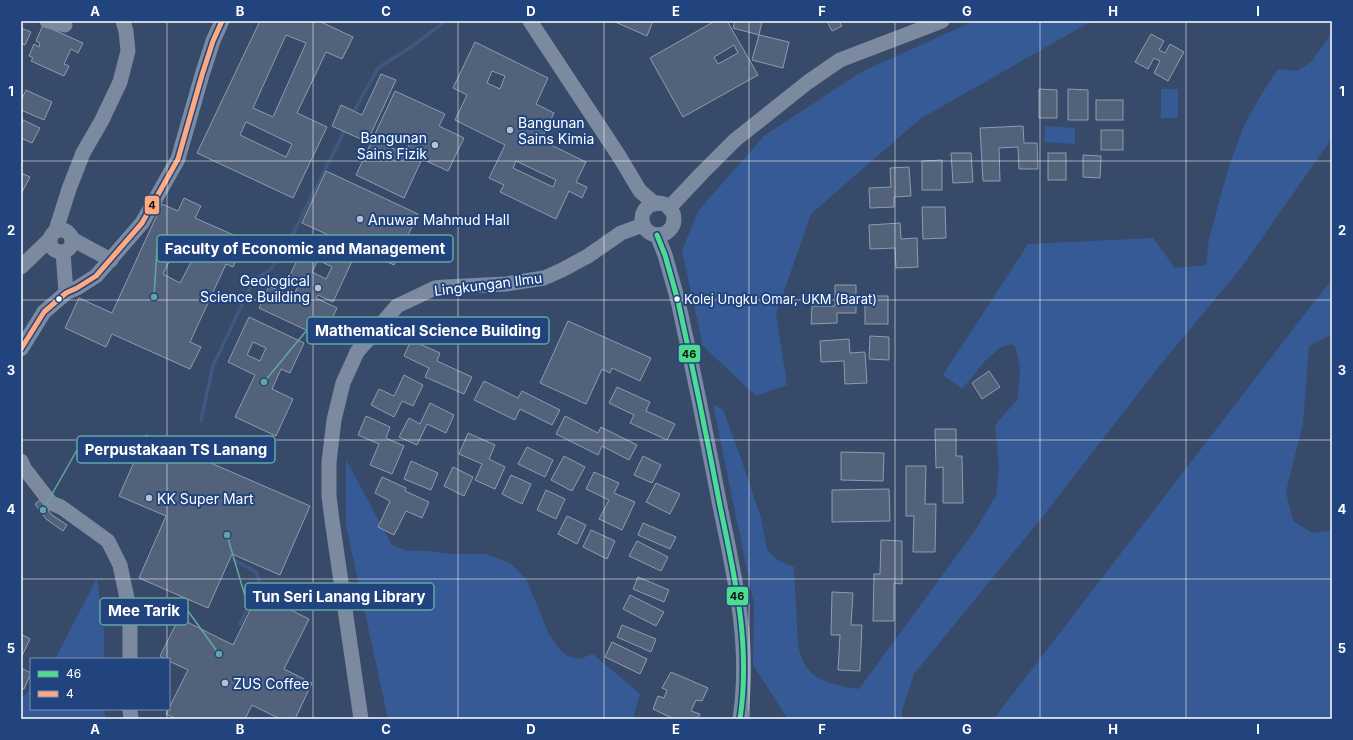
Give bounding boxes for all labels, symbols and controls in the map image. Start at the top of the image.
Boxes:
text: A [90,3,100,19]
text: B [236,3,245,19]
text: C [381,3,391,19]
text: D [526,3,536,19]
text: E [672,3,680,19]
text: F [818,3,826,19]
text: G [962,3,972,19]
text: H [1108,3,1118,19]
text: I [1256,3,1260,19]
text: 1 [8,83,14,99]
text: 1 [1339,83,1345,99]
place label: Bangunan Sains Kimia [518,114,594,147]
marker: Bangunan Sains Kimia [505,125,515,135]
place label: Bangunan Sains Fizik [357,129,427,162]
marker: Bangunan Sains Fizik [430,140,440,150]
line badge: 4 [144,195,160,215]
text: 4 [148,198,156,212]
place label: Anuwar Mahmud Hall [368,211,510,228]
marker: Anuwar Mahmud Hall [355,214,365,224]
text: 2 [7,222,15,238]
text: 2 [1338,222,1346,238]
callout: Faculty of Economic and Management [157,235,453,262]
text: Faculty of Economic and Management [165,239,446,258]
street label: Lingkungan Ilmu [433,269,543,299]
place label: Geological Science Building [200,272,310,305]
marker: Geological Science Building [313,283,323,293]
place label: Kolej Ungku Omar, UKM (Barat) [684,291,877,307]
unlabelled marker [54,294,64,304]
marker: Kolej Ungku Omar, UKM (Barat) [672,294,682,304]
callout: Mathematical Science Building [307,317,549,344]
text: Mathematical Science Building [315,321,541,340]
line badge: 46 [678,344,701,363]
text: 46 [682,347,696,361]
text: 3 [7,362,15,378]
text: 3 [1338,362,1346,378]
callout: Perpustakaan TS Lanang [77,436,275,463]
text: Perpustakaan TS Lanang [85,440,267,459]
place label: KK Super Mart [157,490,254,507]
marker: KK Super Mart [144,493,154,503]
text: 4 [7,501,16,517]
text: 4 [1338,501,1347,517]
callout: Tun Seri Lanang Library [245,583,434,610]
line badge: 46 [726,586,749,606]
text: Tun Seri Lanang Library [252,587,426,606]
text: 46 [730,589,744,603]
callout: Mee Tarik [100,598,188,625]
text: Mee Tarik [108,601,180,620]
text: 5 [7,640,15,656]
text: 5 [1338,640,1346,656]
legend [30,658,170,710]
text: 46 [66,666,81,681]
place label: ZUS Coffee [233,675,310,692]
marker: ZUS Coffee [220,678,230,688]
text: 4 [66,686,74,701]
text: A [90,721,100,737]
text: B [236,721,245,737]
text: C [381,721,391,737]
text: D [526,721,536,737]
text: E [672,721,680,737]
text: F [818,721,826,737]
text: G [962,721,972,737]
text: H [1108,721,1118,737]
text: I [1256,721,1260,737]

